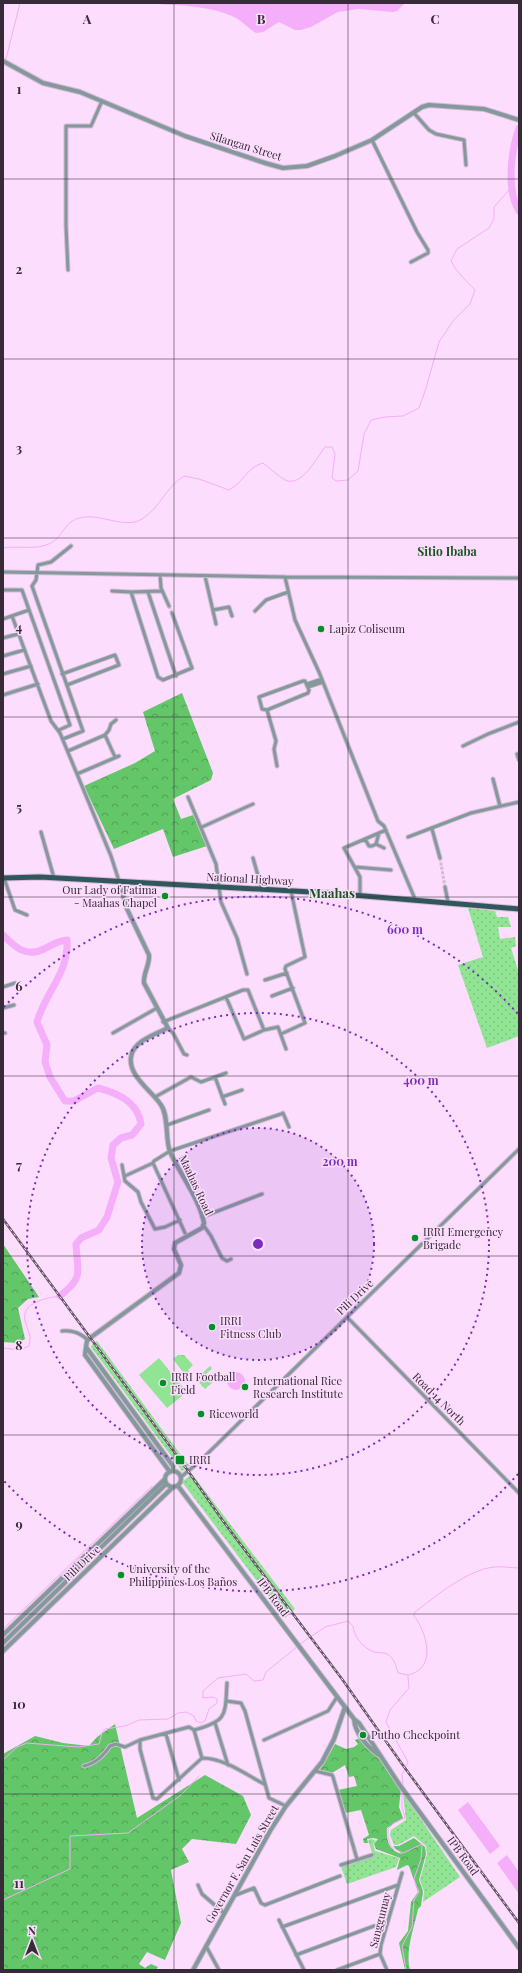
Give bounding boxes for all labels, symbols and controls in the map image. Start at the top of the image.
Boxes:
text: A [82,10,92,27]
text: B [257,10,266,27]
text: C [430,10,440,27]
text: 1 [17,80,22,97]
street label: Silangan Street [208,127,284,164]
text: 2 [16,260,23,277]
text: 3 [16,439,22,456]
district label: Sitio Ibaba [417,543,477,559]
text: 4 [16,618,23,635]
place label: Lapiz Coliseum [329,621,405,636]
marker: Lapiz Coliseum [316,624,326,634]
text: 5 [16,798,22,815]
street label: National Highway [206,869,294,888]
place label: Our Lady of Fatima - Maahas Chapel [62,882,158,910]
district label: Maahas [309,884,355,901]
marker: Our Lady of Fatima - Maahas Chapel [160,891,170,901]
text: 600 m [387,921,423,937]
text: 6 [15,977,23,994]
text: 400 m [403,1072,439,1088]
street label: Maahas Road [176,1152,217,1218]
text: 200 m [322,1153,358,1169]
text: 7 [16,1156,22,1173]
place label: IRRI Emergency Brigade [423,1224,504,1252]
marker: IRRI Emergency Brigade [410,1233,420,1243]
centre of rings [251,1237,265,1251]
street label: Pili Drive [333,1275,377,1318]
place label: IRRI Fitness Club [220,1313,281,1341]
marker: IRRI Fitness Club [207,1322,217,1332]
text: 8 [15,1336,23,1353]
place label: IRRI Football Field [171,1369,235,1397]
street label: Road 14 North [410,1369,469,1429]
place label: International Rice Research Institute [253,1373,343,1401]
marker: IRRI Football Field [158,1378,168,1388]
marker: International Rice Research Institute [240,1382,250,1392]
place label: Riceworld [209,1406,259,1421]
marker: Riceworld [196,1409,206,1419]
place label: IRRI [189,1452,211,1467]
marker: IRRI [174,1454,186,1466]
text: 9 [15,1515,23,1532]
street label: Pili Drive [60,1541,104,1584]
place label: University of the Philippines Los Baños [129,1561,237,1589]
marker: University of the Philippines Los Baños [116,1570,126,1580]
street label: IPB Road [254,1574,293,1620]
text: 10 [12,1695,26,1712]
place label: Putho Checkpoint [371,1727,460,1742]
marker: Putho Checkpoint [358,1730,368,1740]
street label: Governor F. San Luis Street [201,1802,282,1926]
street label: IPB Road [444,1833,483,1879]
text: 11 [14,1874,24,1891]
street label: Sanggumay [365,1890,394,1949]
north arrow [12,1921,52,1961]
text: N [28,1923,36,1938]

